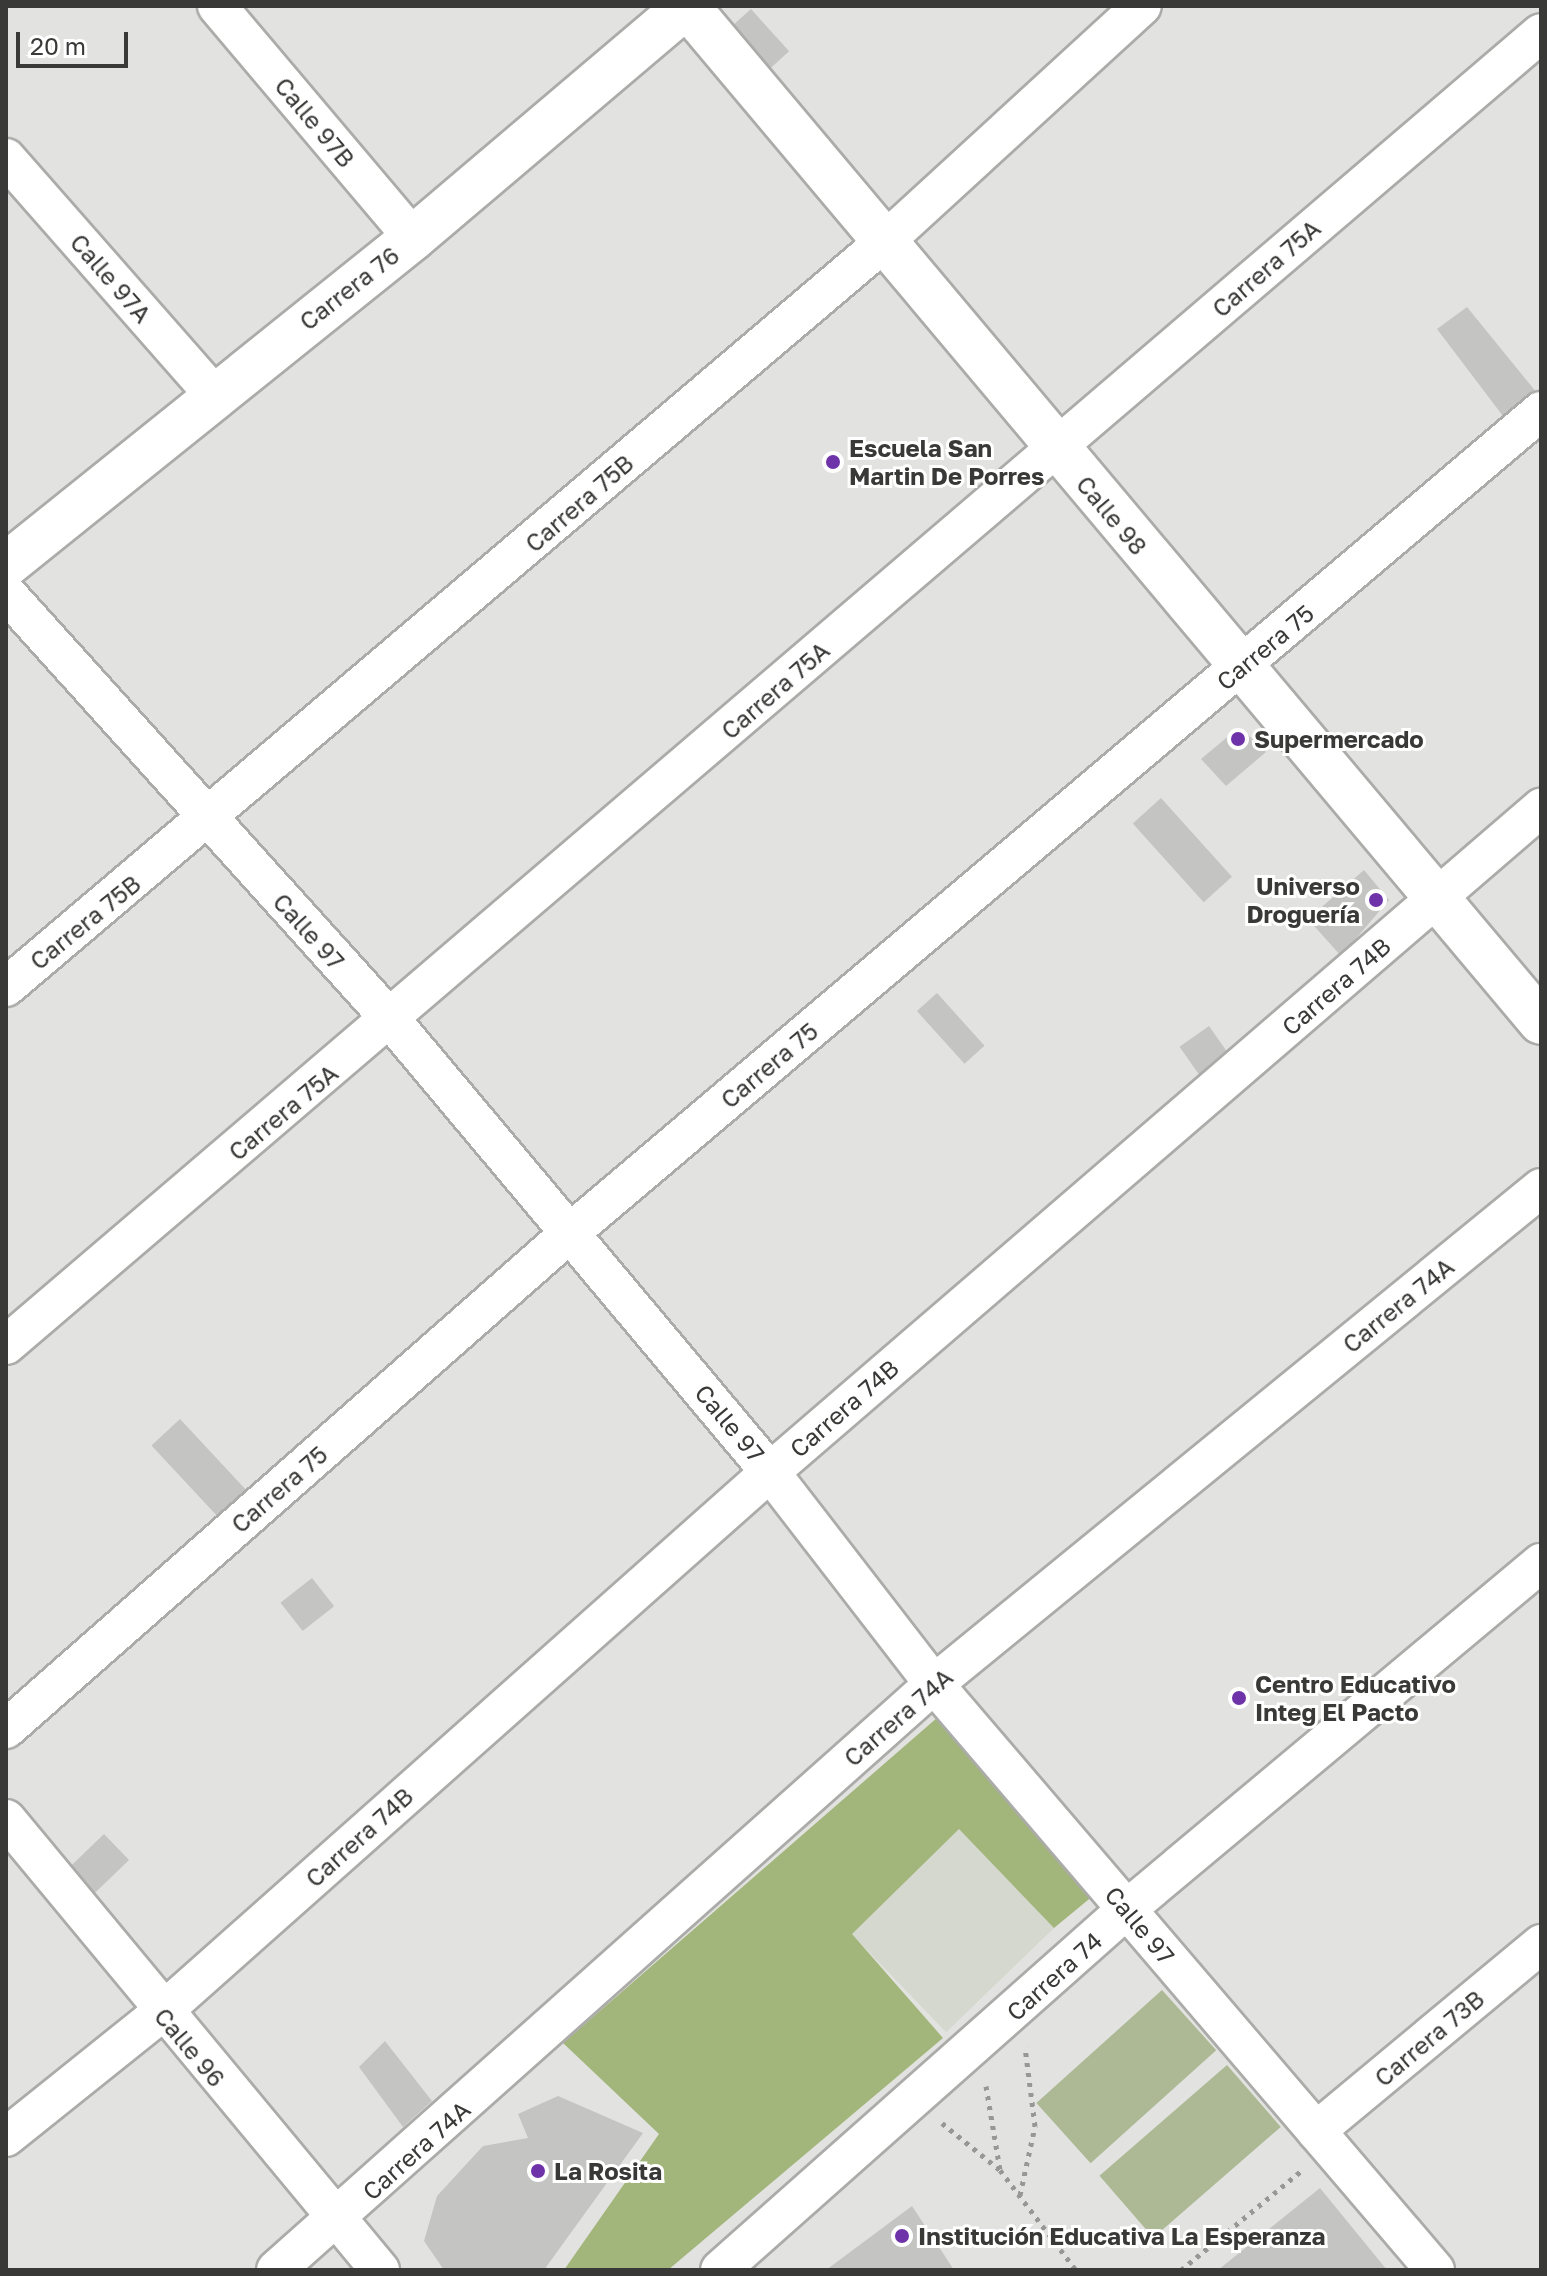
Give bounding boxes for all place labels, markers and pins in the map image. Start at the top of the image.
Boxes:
place label: Escuela San Martin De Porres [849,434,1044,490]
marker: Escuela San Martin De Porres [824,453,842,471]
place label: Supermercado [1254,725,1424,753]
marker: Supermercado [1229,730,1247,748]
place label: Universo Droguería [1246,872,1360,928]
marker: Universo Droguería [1367,891,1385,909]
place label: Centro Educativo Integ El Pacto [1255,1670,1456,1726]
marker: Centro Educativo Integ El Pacto [1230,1689,1248,1707]
place label: La Rosita [554,2157,662,2185]
marker: La Rosita [529,2162,547,2180]
place label: Institución Educativa La Esperanza [918,2222,1325,2250]
marker: Institución Educativa La Esperanza [893,2227,911,2245]

